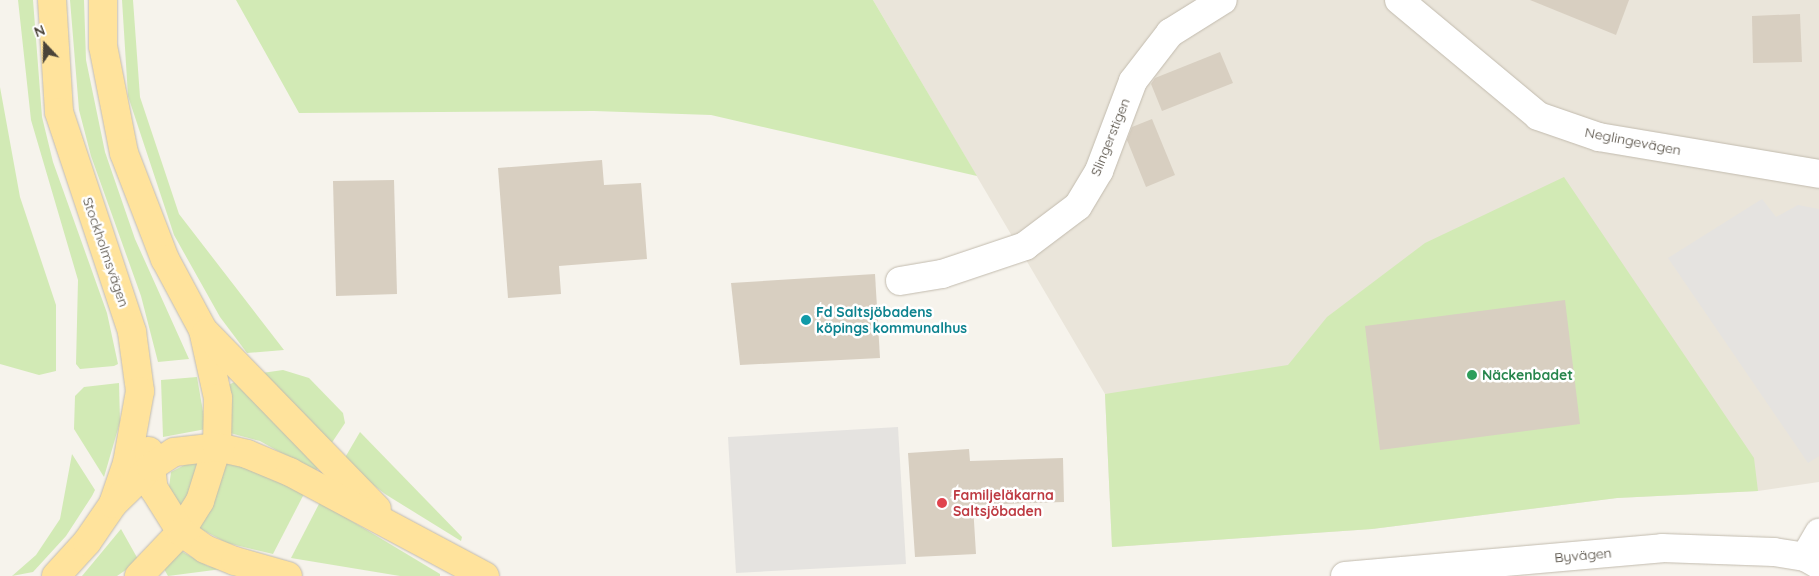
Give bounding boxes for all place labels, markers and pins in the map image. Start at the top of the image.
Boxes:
place label: Fd Saltsjöbadens köpings kommunalhus [816,304,967,336]
marker: Fd Saltsjöbadens köpings kommunalhus [800,314,812,326]
place label: Näckenbadet [1482,367,1573,383]
marker: Näckenbadet [1466,369,1478,381]
place label: Familjeläkarna Saltsjöbaden [953,487,1054,520]
marker: Familjeläkarna Saltsjöbaden [935,496,949,510]

